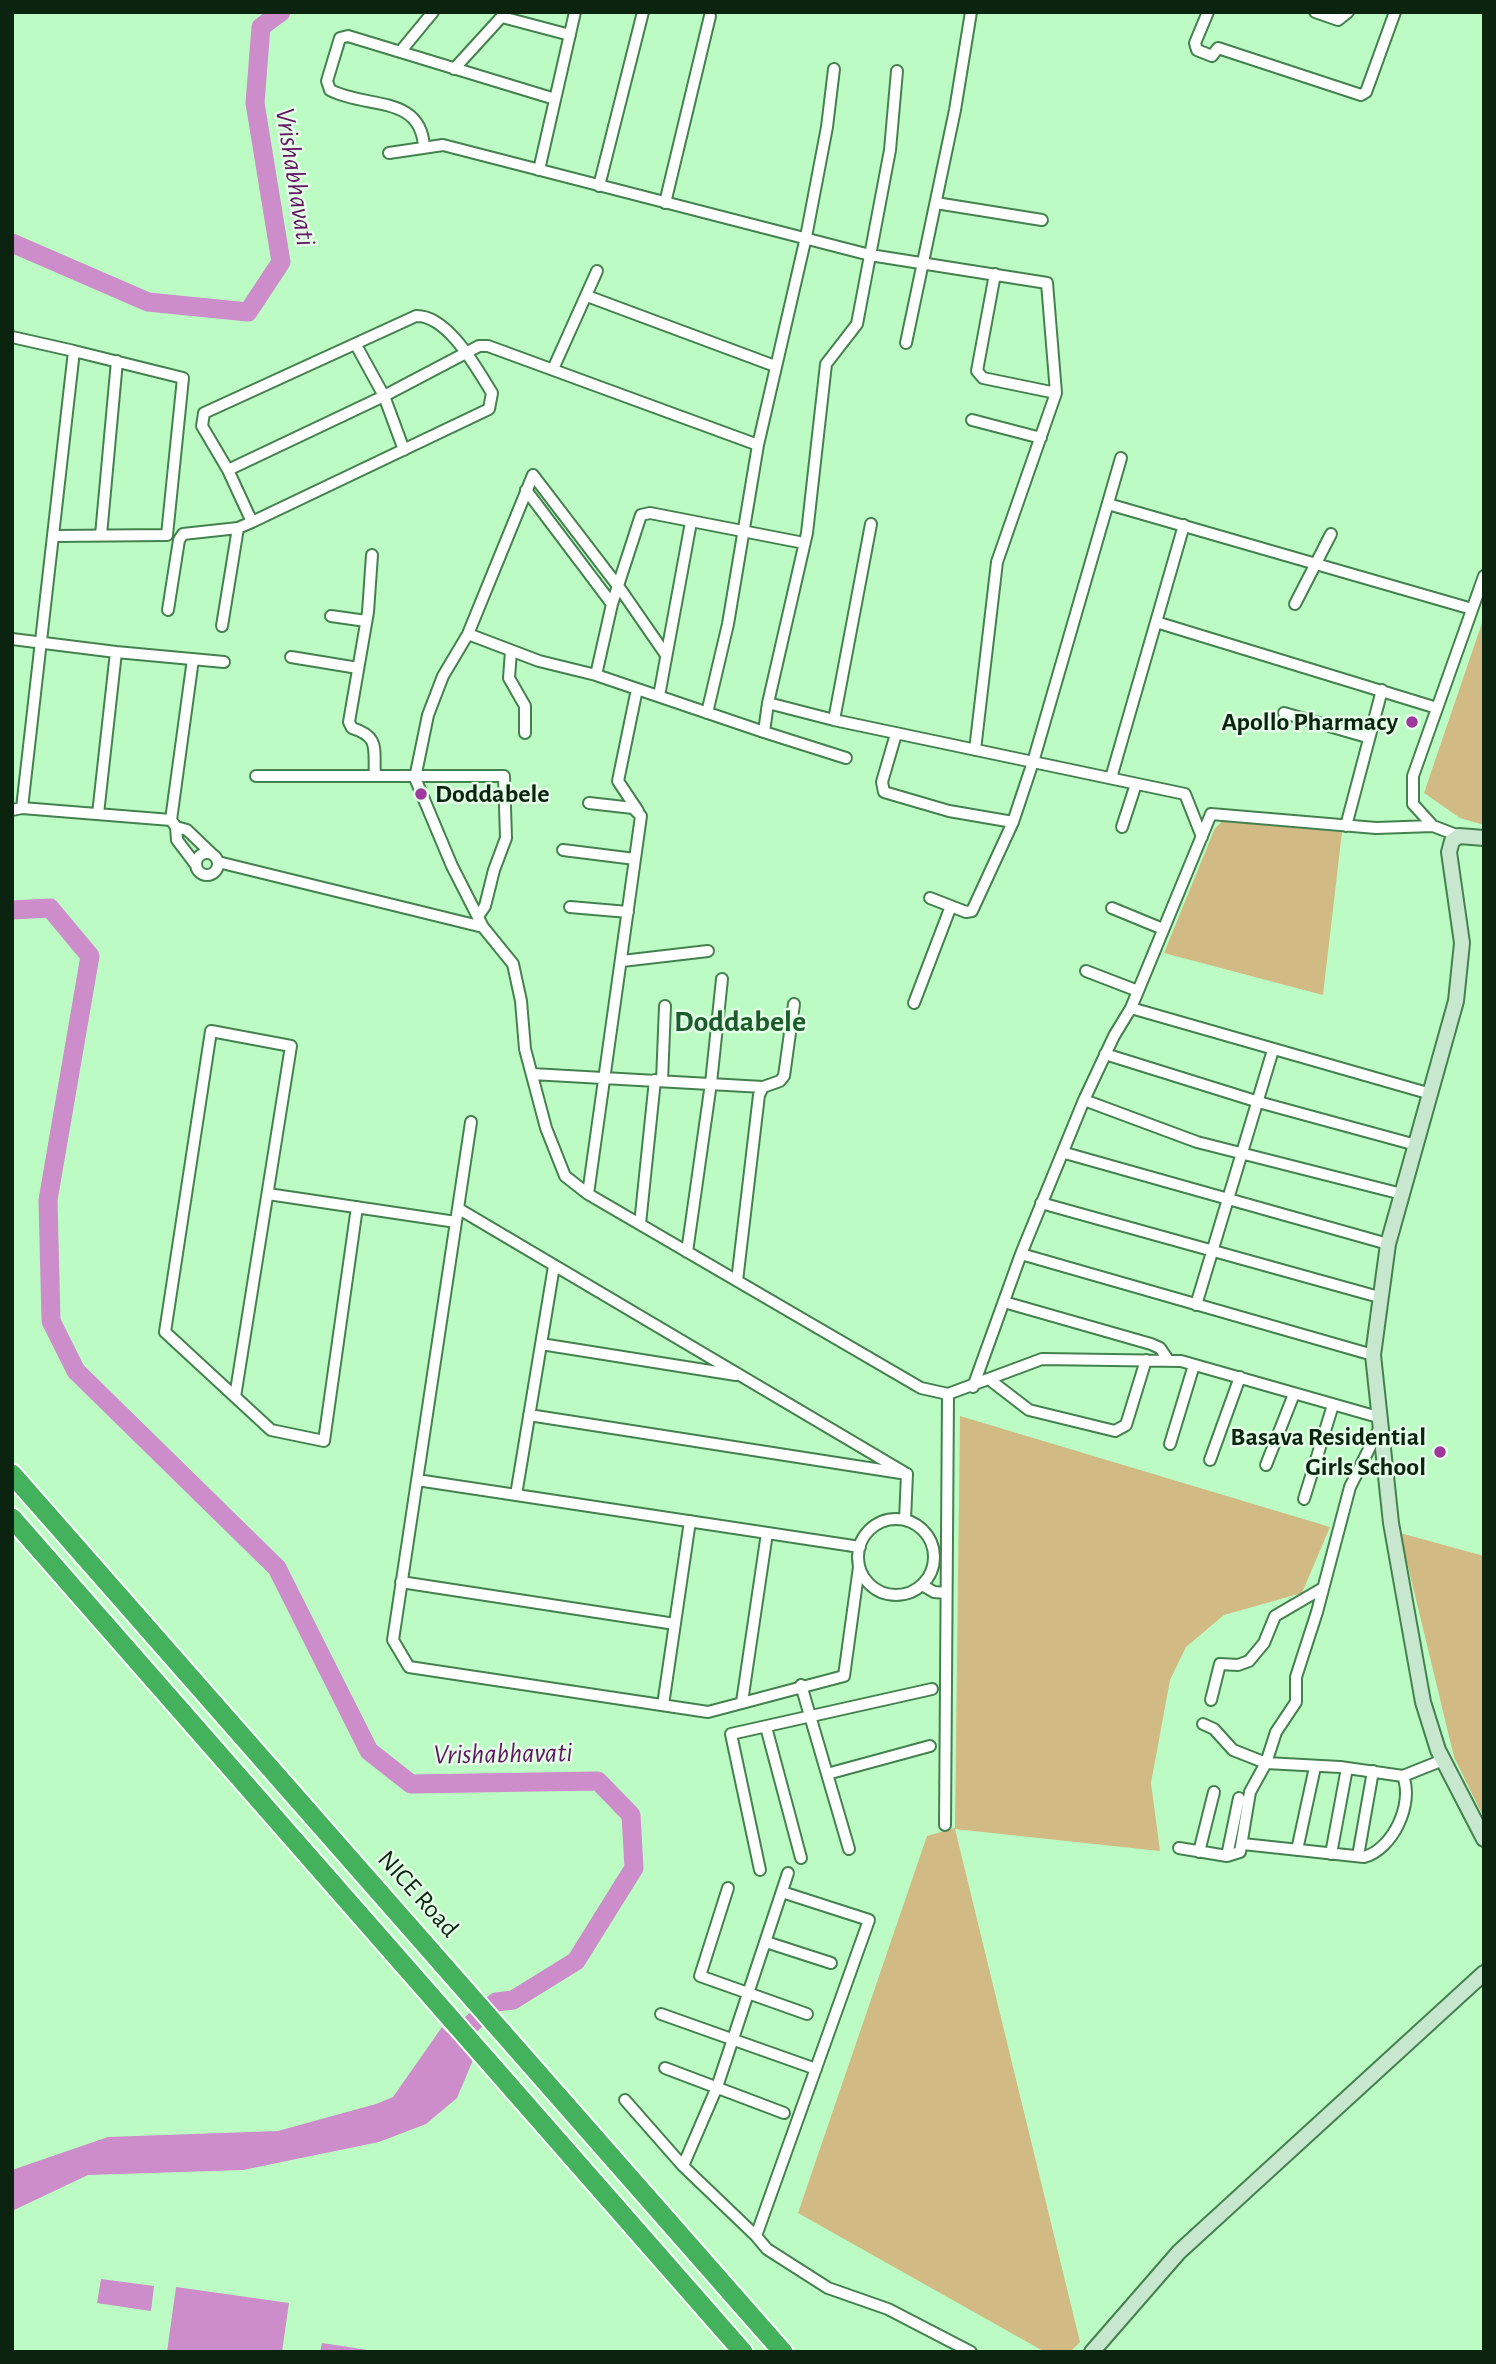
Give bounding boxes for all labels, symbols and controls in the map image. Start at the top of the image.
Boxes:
water label: Vrishabhavati [268,106,322,248]
place label: Apollo Pharmacy [1221,706,1398,738]
marker: Apollo Pharmacy [1404,714,1420,730]
place label: Doddabele [435,778,550,810]
marker: Doddabele [413,786,429,802]
district label: Doddabele [674,1004,806,1040]
place label: Basava Residential Girls School [1230,1421,1426,1482]
marker: Basava Residential Girls School [1432,1444,1448,1460]
water label: Vrishabhavati [433,1736,573,1772]
street label: NICE Road [371,1844,465,1944]

